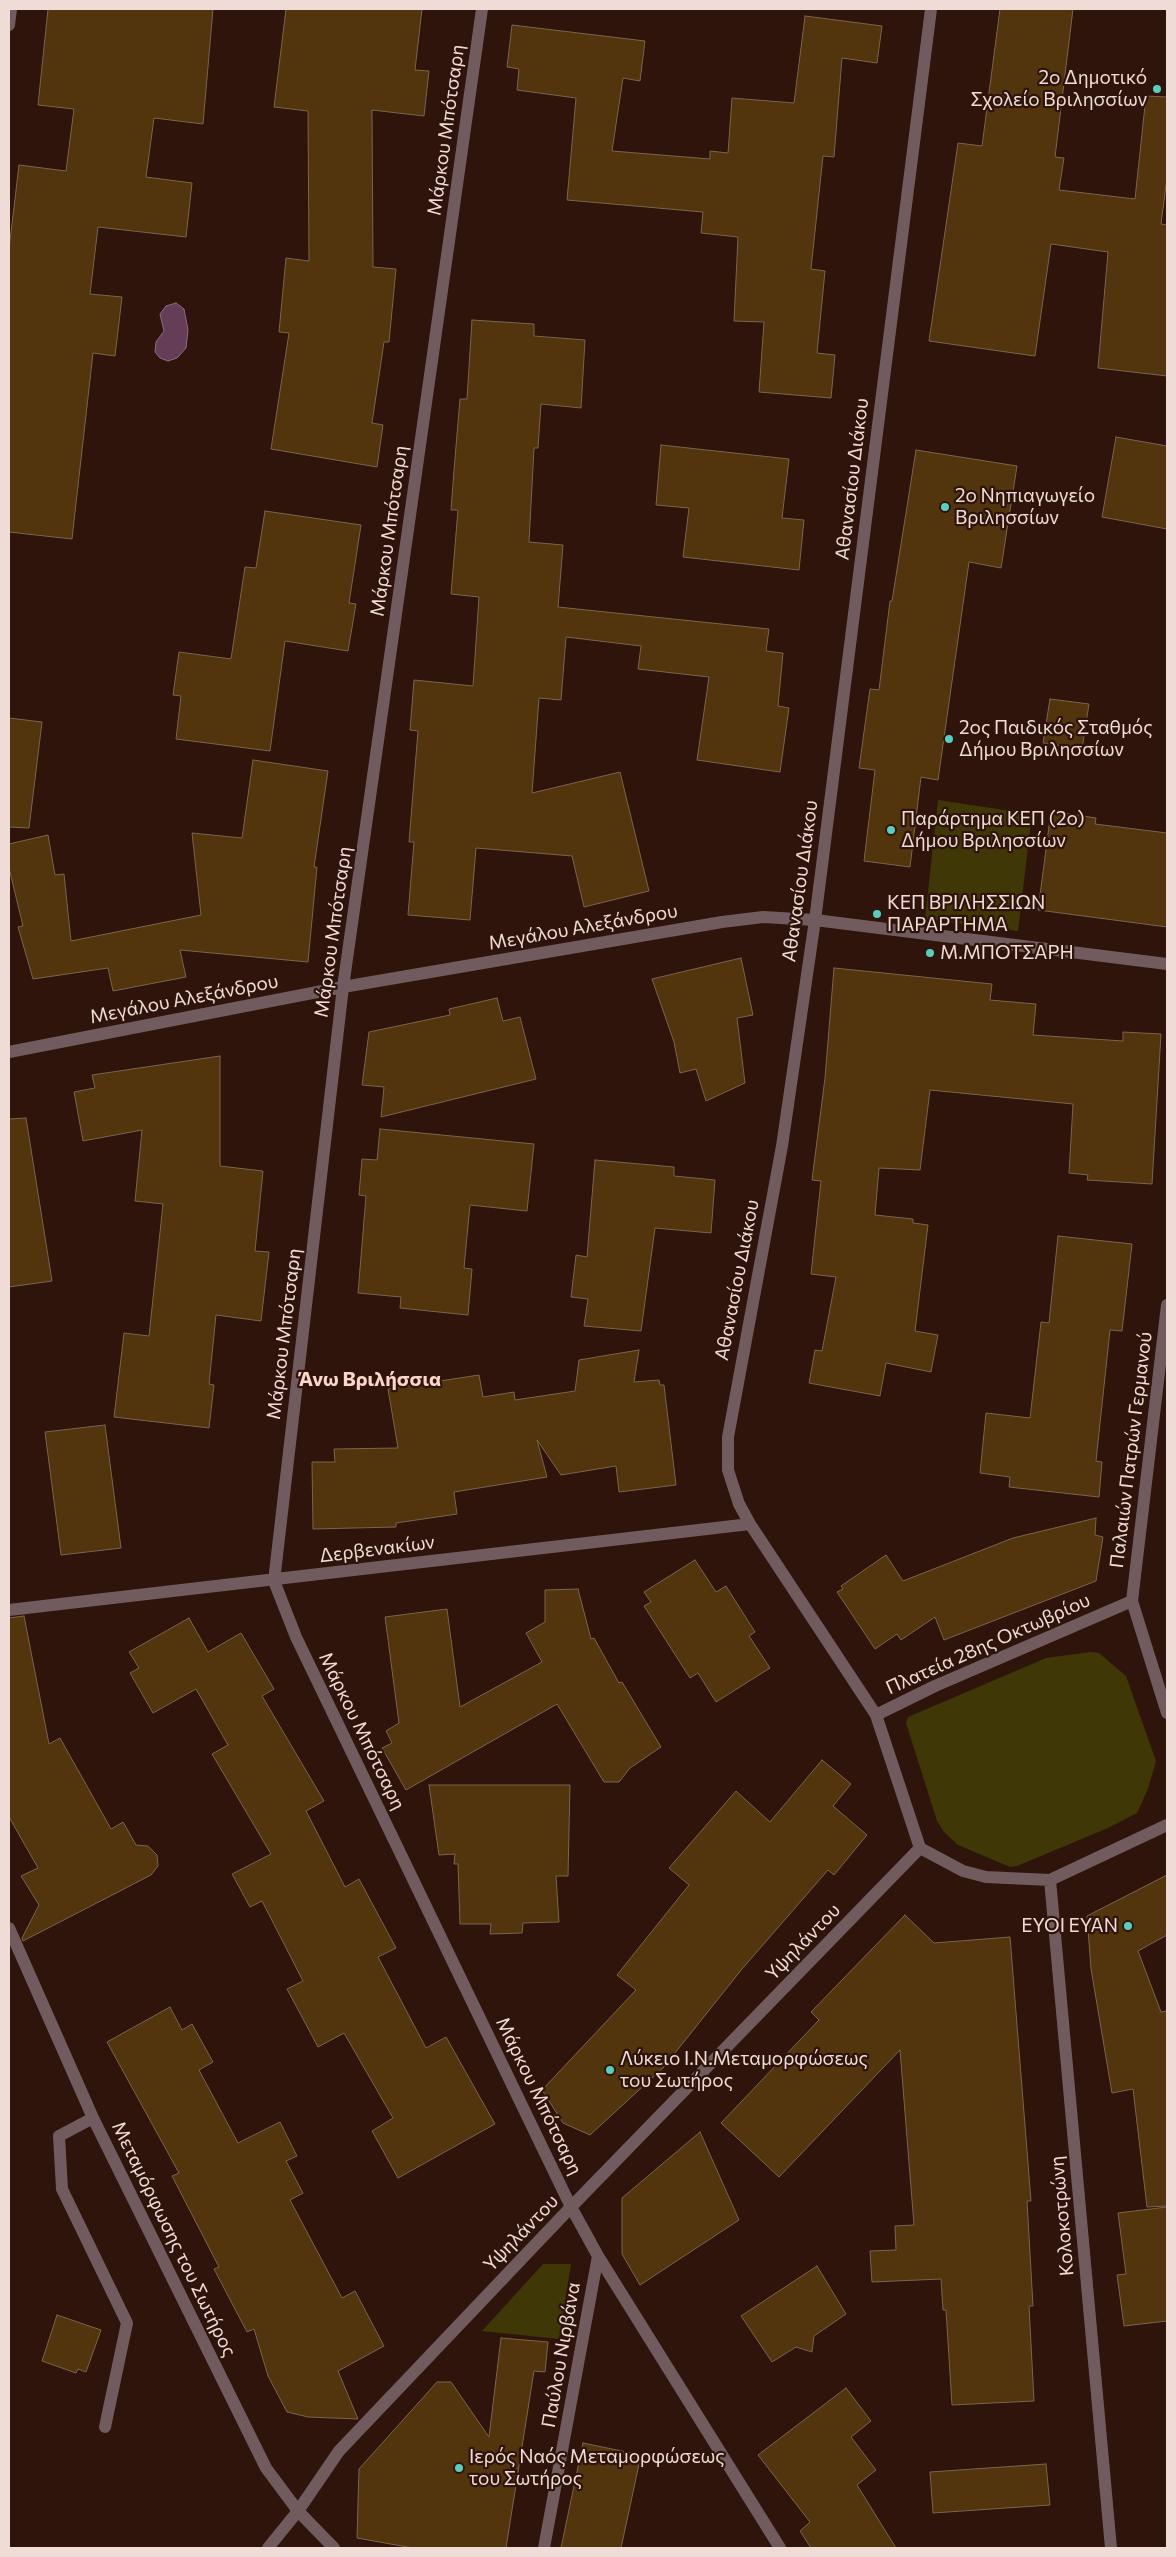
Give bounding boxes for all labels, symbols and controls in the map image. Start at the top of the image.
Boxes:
street label: Μάρκου Μπότσαρη [423,43,469,217]
place label: 2ο Δημοτικό Σχολείο Βριλησσίων [970,67,1147,111]
marker: 2ο Δημοτικό Σχολείο Βριλησσίων [1151,83,1163,95]
street label: Αθανασίου Διάκου [831,397,873,561]
street label: Μάρκου Μπότσαρη [366,444,412,618]
place label: 2ο Νηπιαγωγείο Βριλησσίων [955,485,1095,529]
marker: 2ο Νηπιαγωγείο Βριλησσίων [939,501,951,513]
place label: 2ος Παιδικός Σταθμός Δήμου Βριλησσίων [959,717,1153,761]
marker: 2ος Παιδικός Σταθμός Δήμου Βριλησσίων [943,733,955,745]
street label: Αθανασίου Διάκου [777,799,823,963]
place label: Παράρτημα ΚΕΠ (2o) Δήμου Βριλησσίων [901,808,1084,852]
marker: Παράρτημα ΚΕΠ (2o) Δήμου Βριλησσίων [885,824,897,836]
street label: Μάρκου Μπότσαρη [310,845,356,1019]
place label: ΚΕΠ ΒΡΙΛΗΣΣΙΩΝ ΠΑΡΑΡΤΗΜΑ [887,892,1045,936]
street label: Μεγάλου Αλεξάνδρου [487,899,679,955]
marker: ΚΕΠ ΒΡΙΛΗΣΣΙΩΝ ΠΑΡΑΡΤΗΜΑ [871,908,883,920]
place label: Μ.ΜΠΟΤΣΑΡΗ [940,942,1074,964]
marker: Μ.ΜΠΟΤΣΑΡΗ [924,947,936,959]
street label: Μεγάλου Αλεξάνδρου [88,970,280,1028]
street label: Αθανασίου Διάκου [710,1198,764,1362]
street label: Μάρκου Μπότσαρη [262,1247,306,1421]
street label: Παλαιών Πατρών Γερμανού [1105,1331,1157,1569]
district label: Άνω Βριλήσσια [299,1367,441,1391]
street label: Δερβενακίων [318,1531,436,1567]
street label: Πλατεία 28ης Οκτωβρίου [882,1589,1094,1699]
street label: Μάρκου Μπότσαρη [314,1649,410,1813]
street label: Υψηλάντου [761,1899,845,1985]
place label: ΕΥΟΙ ΕΥΑΝ [1021,1915,1118,1937]
marker: ΕΥΟΙ ΕΥΑΝ [1122,1920,1134,1932]
street label: Μάρκου Μπότσαρη [491,2014,587,2178]
place label: Λύκειο Ι.Ν.Μεταμορφώσεως του Σωτήρος [620,2048,868,2092]
marker: Λύκειο Ι.Ν.Μεταμορφώσεως του Σωτήρος [604,2064,616,2076]
street label: Μεταμόρφωσης του Σωτήρος [107,2118,241,2360]
street label: Κολοκοτρώνη [1045,2155,1079,2277]
street label: Υψηλάντου [479,2190,563,2276]
street label: Παύλου Νιρβάνα [537,2281,585,2429]
place label: Ιερός Ναός Μεταμορφώσεως του Σωτήρος [469,2446,725,2490]
marker: Ιερός Ναός Μεταμορφώσεως του Σωτήρος [453,2462,465,2474]

